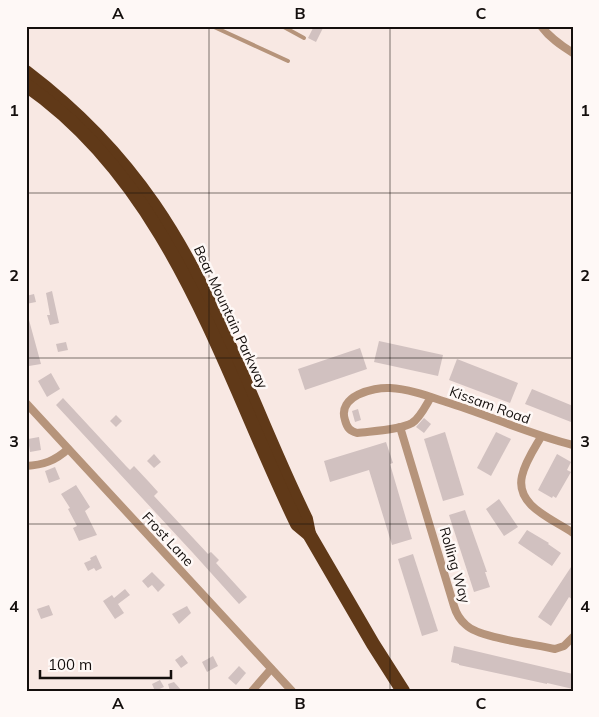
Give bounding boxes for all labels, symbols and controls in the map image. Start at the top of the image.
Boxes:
text: A [112,3,124,23]
text: B [294,3,306,23]
text: C [476,3,487,23]
text: 1 [9,100,19,120]
text: 1 [580,100,590,120]
street label: Bear Mountain Parkway [190,242,272,392]
text: 2 [9,265,19,285]
text: 2 [580,265,590,285]
street label: Kissam Road [447,382,533,428]
text: 3 [9,431,19,451]
text: 3 [580,431,590,451]
street label: Frost Lane [138,508,198,570]
street label: Rolling Way [436,525,475,606]
text: 4 [9,596,19,616]
text: 4 [580,596,590,616]
scale bar [40,647,171,679]
text: 100 m [48,655,92,674]
text: A [112,693,124,713]
text: B [294,693,306,713]
text: C [476,693,487,713]

